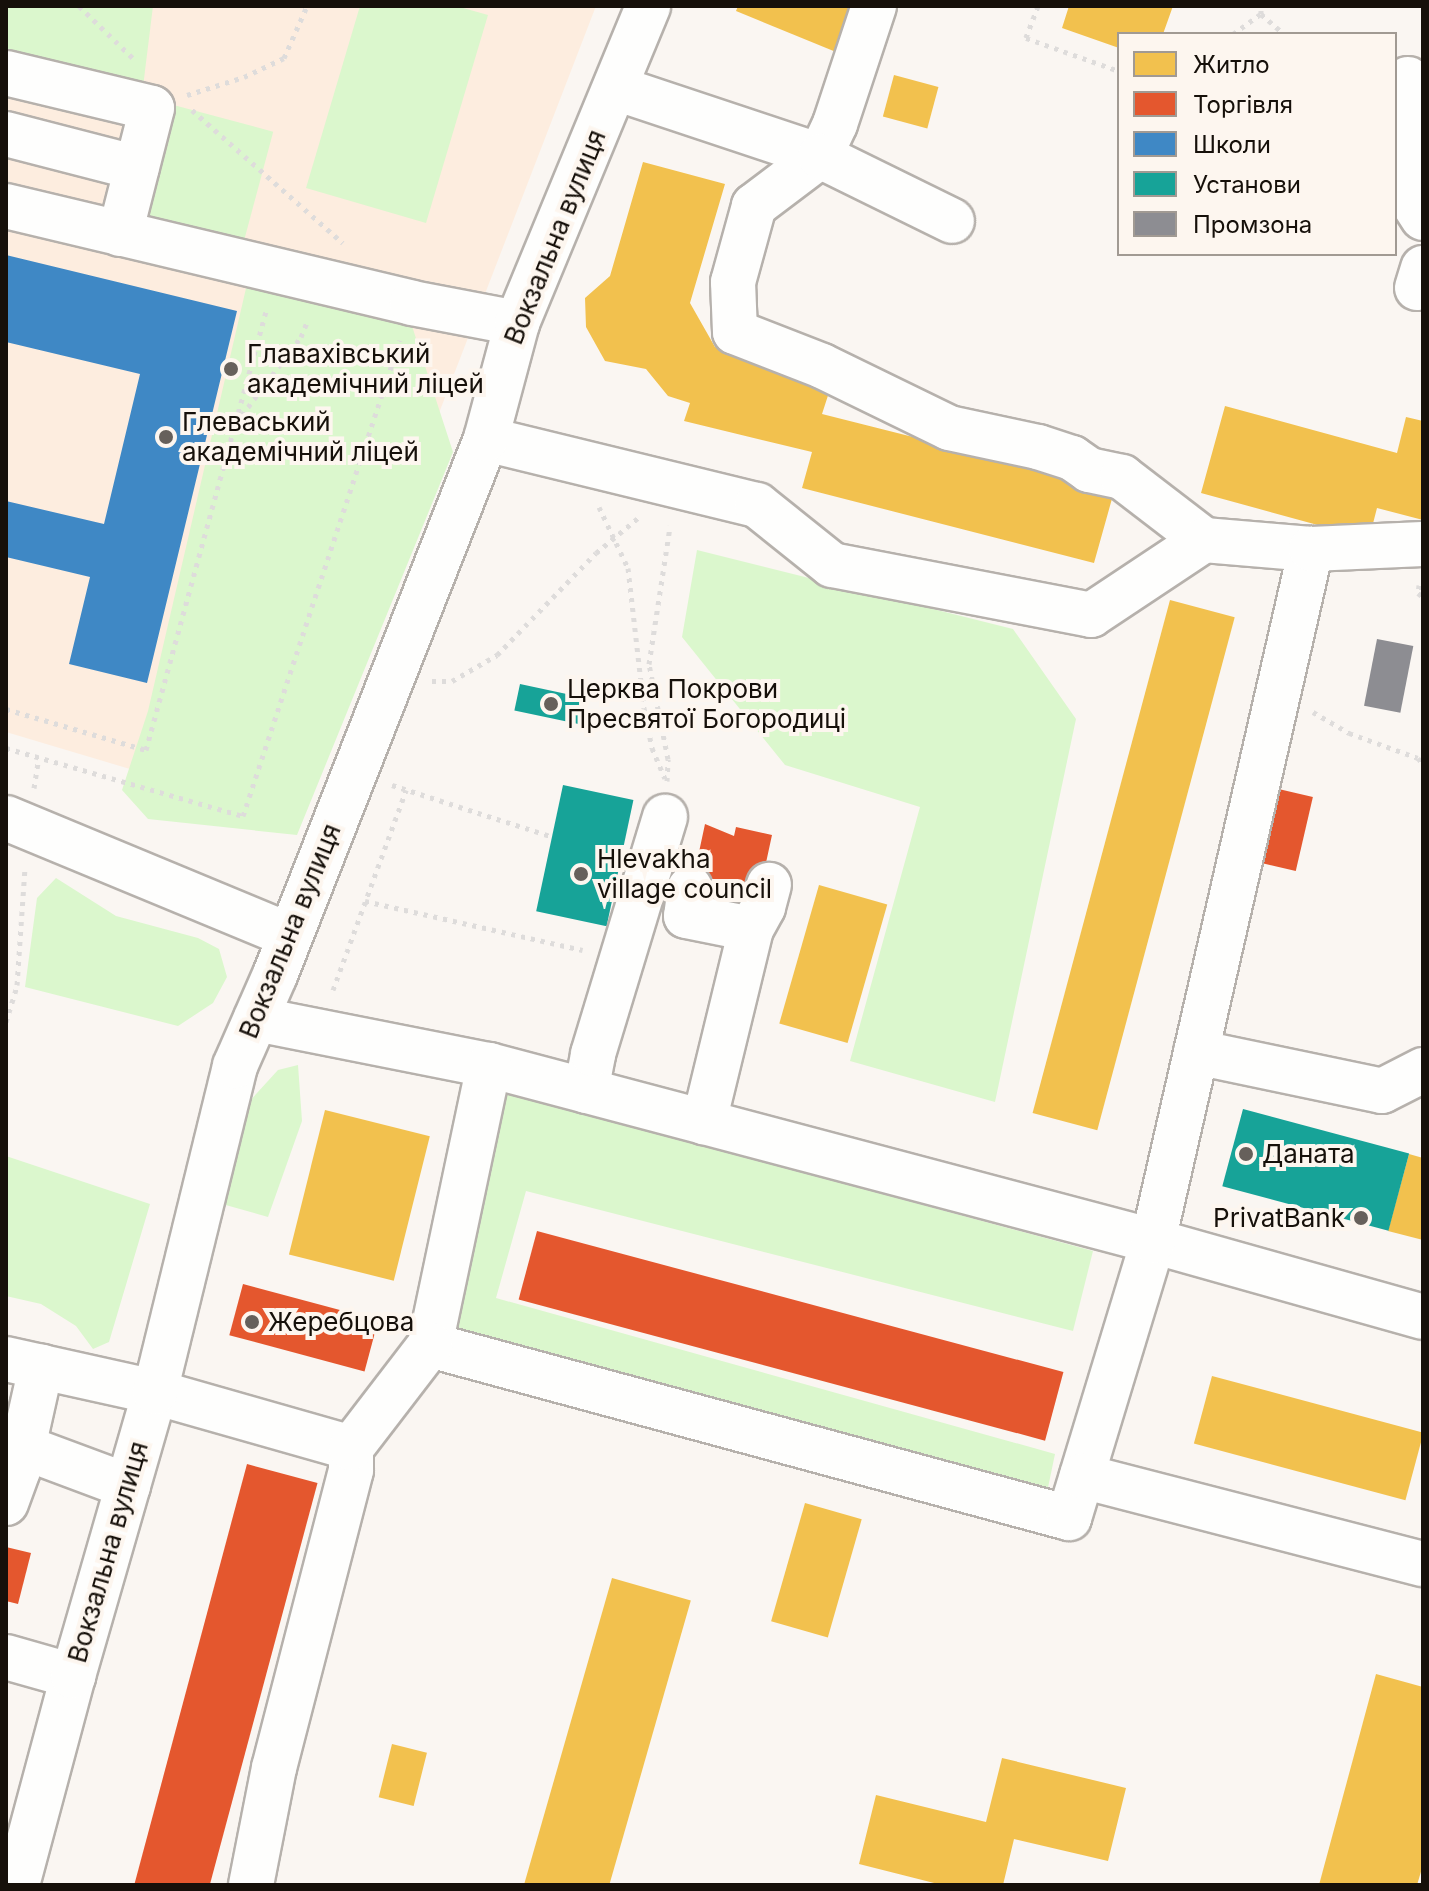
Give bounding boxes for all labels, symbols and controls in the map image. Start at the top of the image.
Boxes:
legend [1117,32,1397,256]
text: Житло [1193,50,1270,79]
text: Торгівля [1193,90,1293,119]
street label: Вокзальна вулиця [498,125,612,349]
text: Школи [1193,130,1271,159]
text: Установи [1193,170,1301,199]
text: Промзона [1193,210,1312,239]
place label: Главахівський академічний ліцей [247,338,484,400]
marker: Главахівський академічний ліцей [222,360,240,378]
place label: Глеваський академічний ліцей [182,406,419,468]
marker: Глеваський академічний ліцей [157,428,175,446]
place label: Церква Покрови Пресвятої Богородиці [567,673,846,734]
marker: Церква Покрови Пресвятої Богородиці [542,695,560,713]
street label: Вокзальна вулиця [233,819,347,1043]
place label: Hlevakha village council [597,843,772,904]
marker: Hlevakha village council [572,865,590,883]
place label: Даната [1262,1138,1355,1170]
marker: Даната [1237,1145,1255,1163]
place label: PrivatBank [1213,1202,1345,1234]
marker: PrivatBank [1352,1209,1370,1227]
place label: Жеребцова [268,1306,414,1338]
marker: Жеребцова [243,1313,261,1331]
street label: Вокзальна вулиця [61,1438,155,1666]

